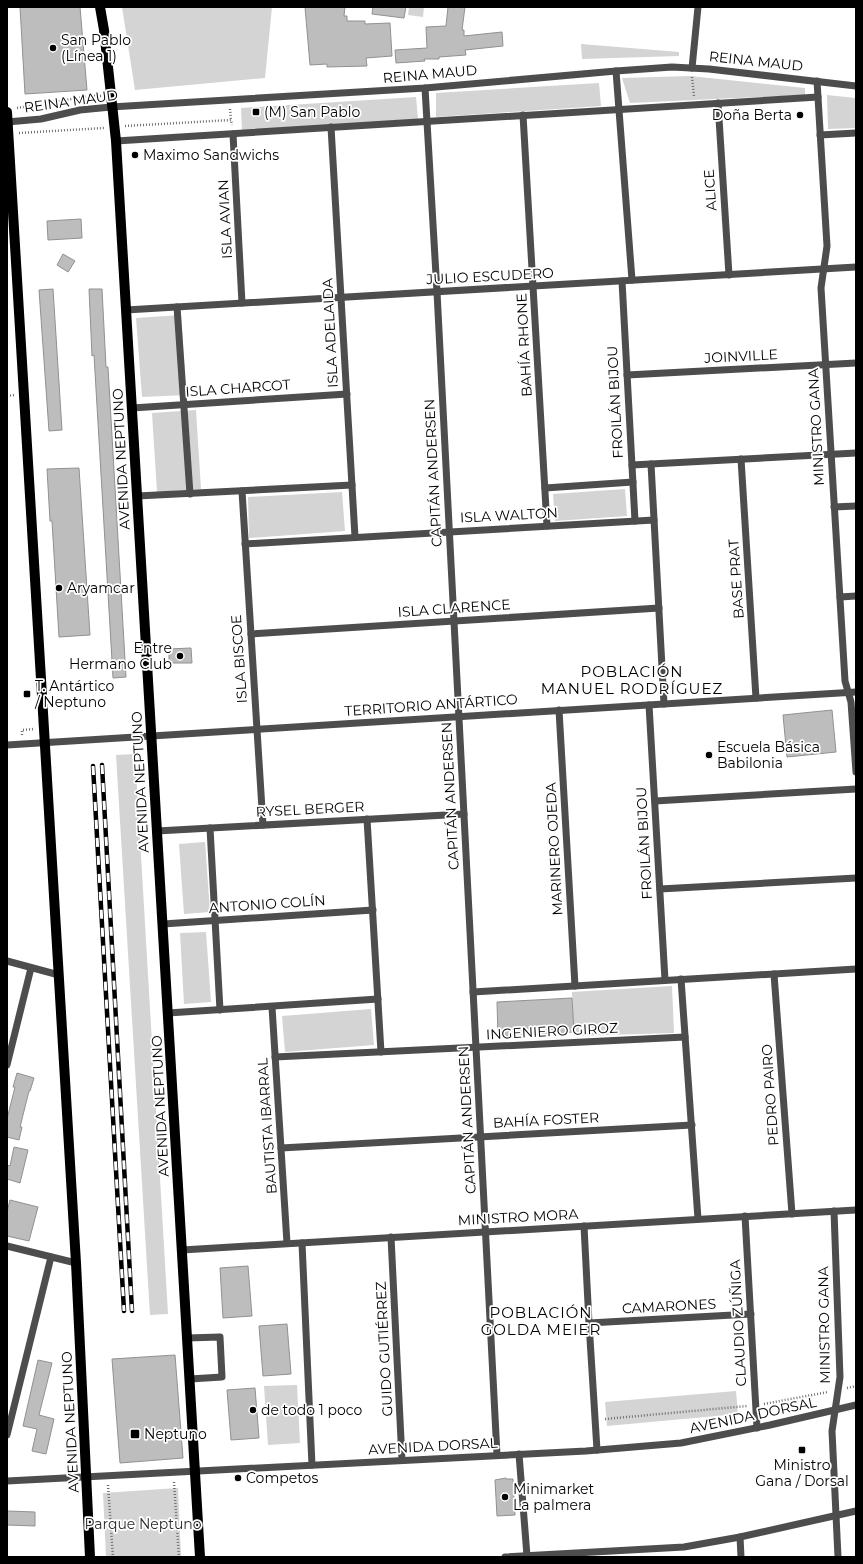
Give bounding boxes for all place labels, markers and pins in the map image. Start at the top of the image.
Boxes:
place label: San Pablo (Línea 1) [61,31,131,65]
marker: San Pablo (Línea 1) [48,43,58,53]
place label: (M) San Pablo [264,103,361,121]
place label: Doña Berta [712,106,792,124]
marker: (M) San Pablo [251,107,261,117]
marker: Doña Berta [795,110,805,120]
place label: Maximo Sandwichs [143,146,279,164]
marker: Maximo Sandwichs [130,150,140,160]
place label: Aryamcar [67,579,135,597]
marker: Aryamcar [54,583,64,593]
place label: Entre Hermano Club [69,639,172,673]
marker: Entre Hermano Club [175,651,185,661]
place label: T. Antártico / Neptuno [34,677,114,711]
marker: T. Antártico / Neptuno [22,689,32,699]
place label: Escuela Básica Babilonia [717,738,820,772]
marker: Escuela Básica Babilonia [704,750,714,760]
place label: de todo 1 poco [261,1401,363,1419]
marker: de todo 1 poco [248,1405,258,1415]
place label: Neptuno [144,1425,207,1443]
marker: Neptuno [129,1428,141,1440]
marker: Ministro Gana / Dorsal [797,1445,807,1455]
place label: Ministro Gana / Dorsal [755,1456,849,1490]
place label: Competos [246,1469,318,1487]
marker: Competos [233,1473,243,1483]
place label: Minimarket La palmera [513,1480,595,1514]
marker: Minimarket La palmera [500,1492,510,1502]

